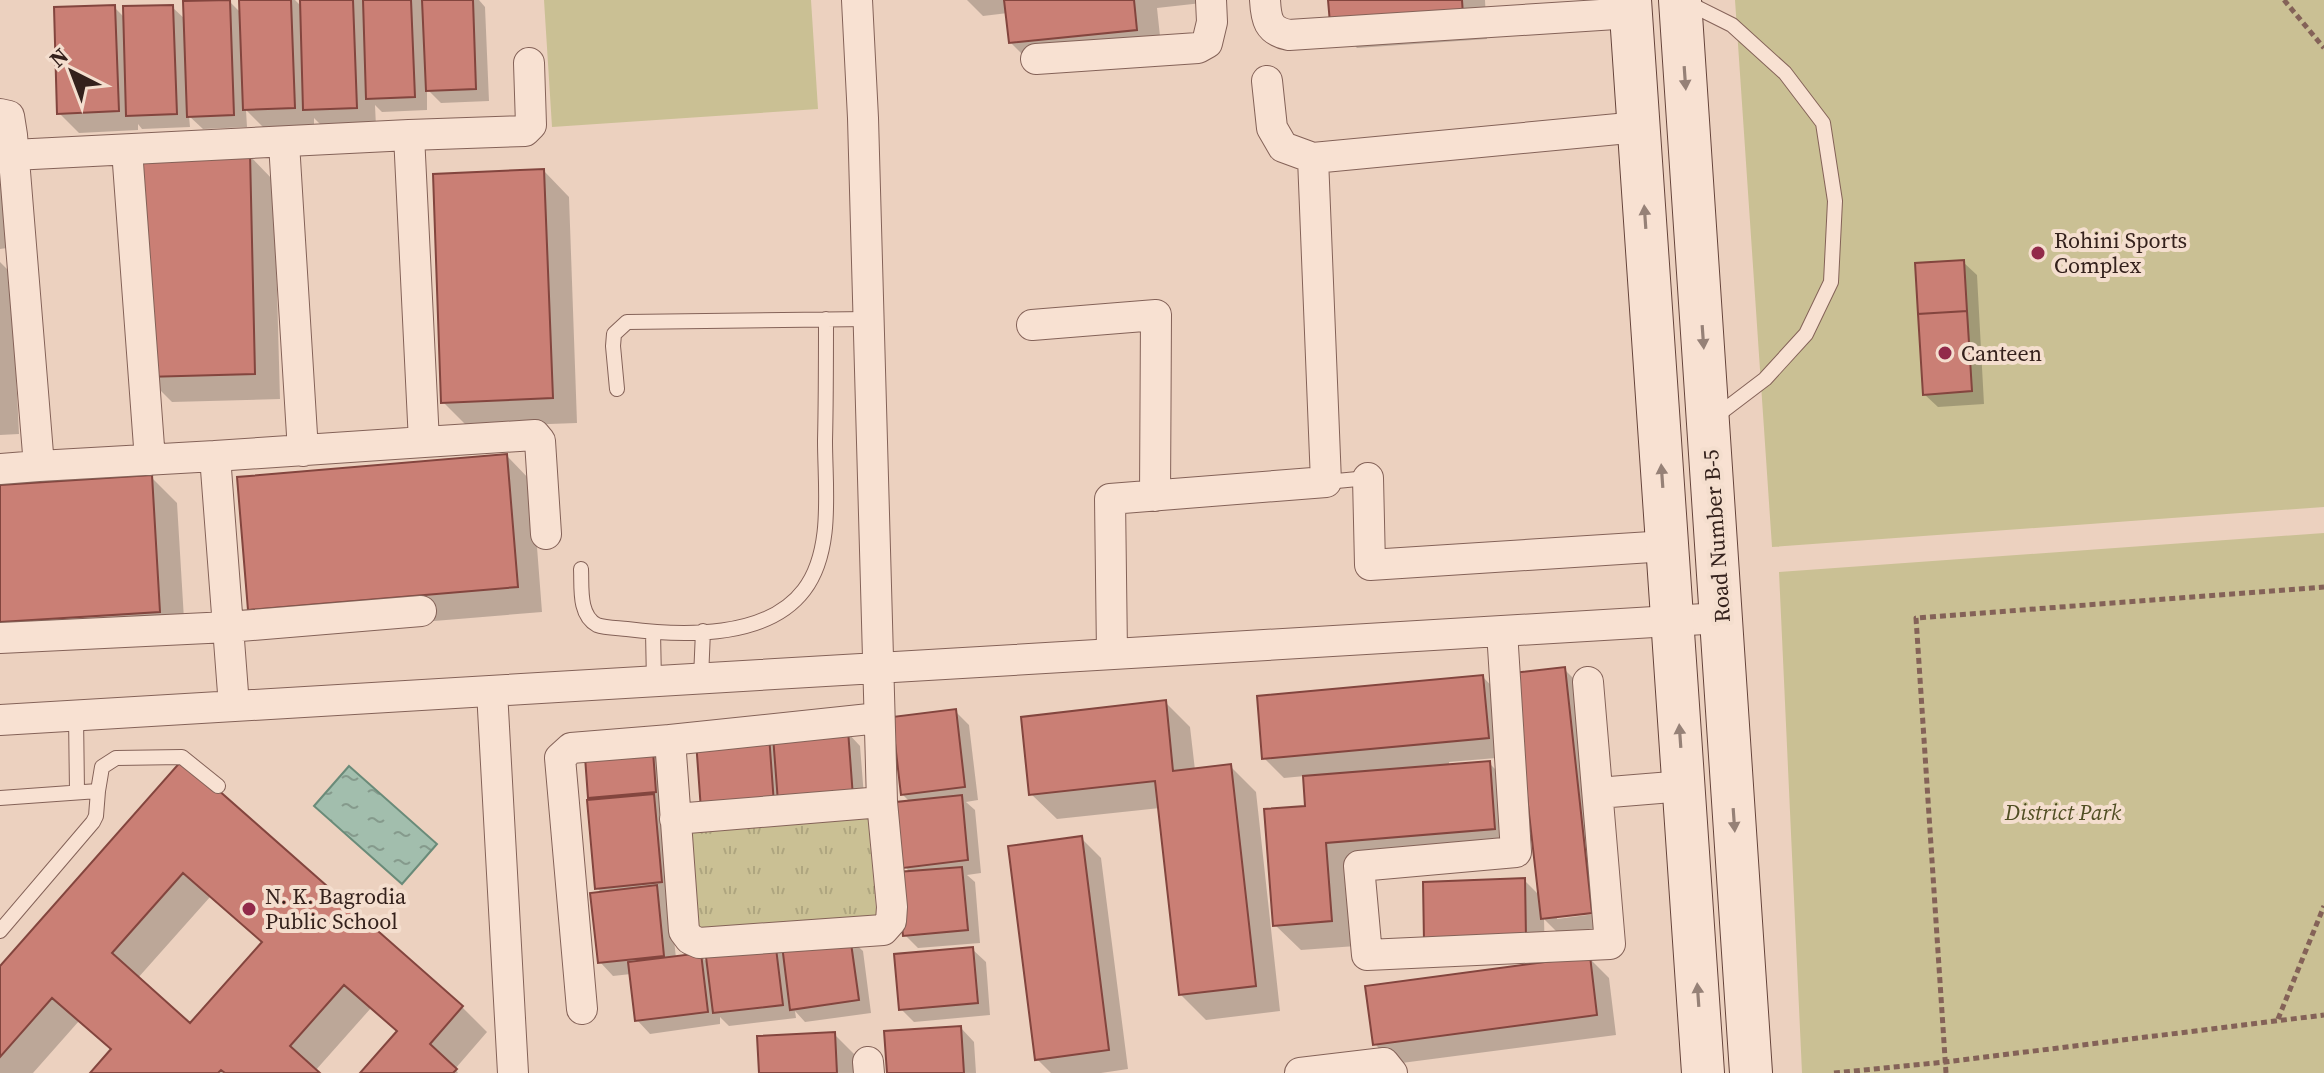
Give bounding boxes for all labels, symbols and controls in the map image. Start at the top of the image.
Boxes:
north arrow [32,32,112,112]
text: N [43,41,75,74]
one-way arrow [1679,66,1692,91]
one-way arrow [1638,204,1651,229]
place label: Rohini Sports Complex [2054,225,2187,280]
marker: Rohini Sports Complex [2029,244,2047,262]
one-way arrow [1696,325,1709,350]
place label: Canteen [1961,338,2042,368]
marker: Canteen [1936,344,1954,362]
street label: Road Number B-5 [1695,448,1737,624]
one-way arrow [1655,463,1668,488]
one-way arrow [1673,723,1686,748]
park label: District Park [2004,797,2122,827]
one-way arrow [1728,808,1741,833]
place label: N. K. Bagrodia Public School [265,881,407,936]
marker: N. K. Bagrodia Public School [240,900,258,918]
one-way arrow [1691,982,1704,1007]

